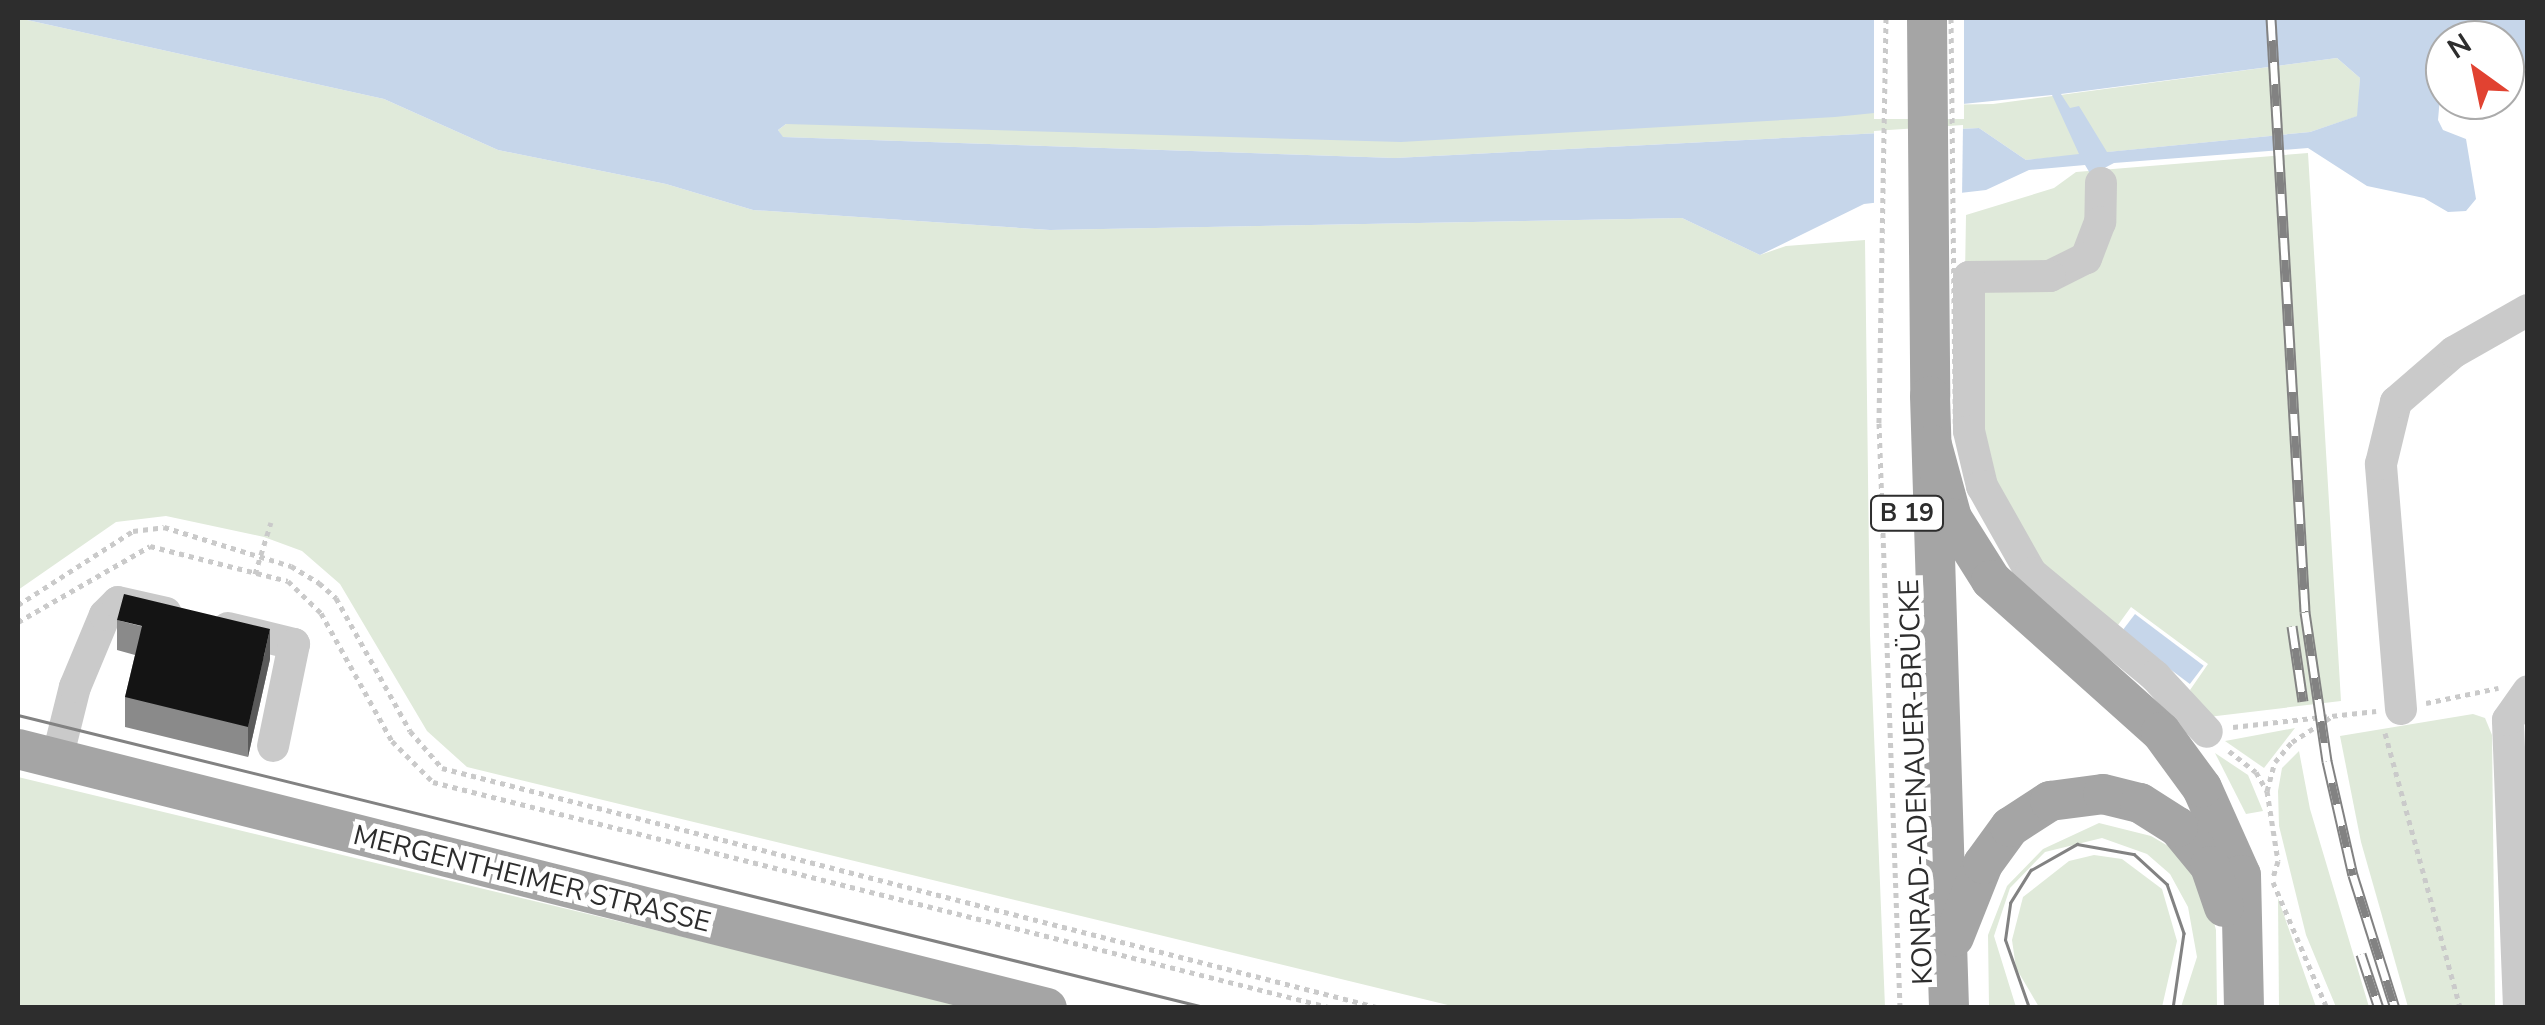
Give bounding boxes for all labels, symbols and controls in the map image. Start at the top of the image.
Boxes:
north arrow [2425,20,2525,120]
text: N [2441,25,2479,68]
road number: B 19 [1870,493,1944,533]
street label: KONRAD-ADENAUER-BRÜCKE [1892,579,1940,985]
street label: MERGENTHEIMER STRASSE [350,818,714,940]

